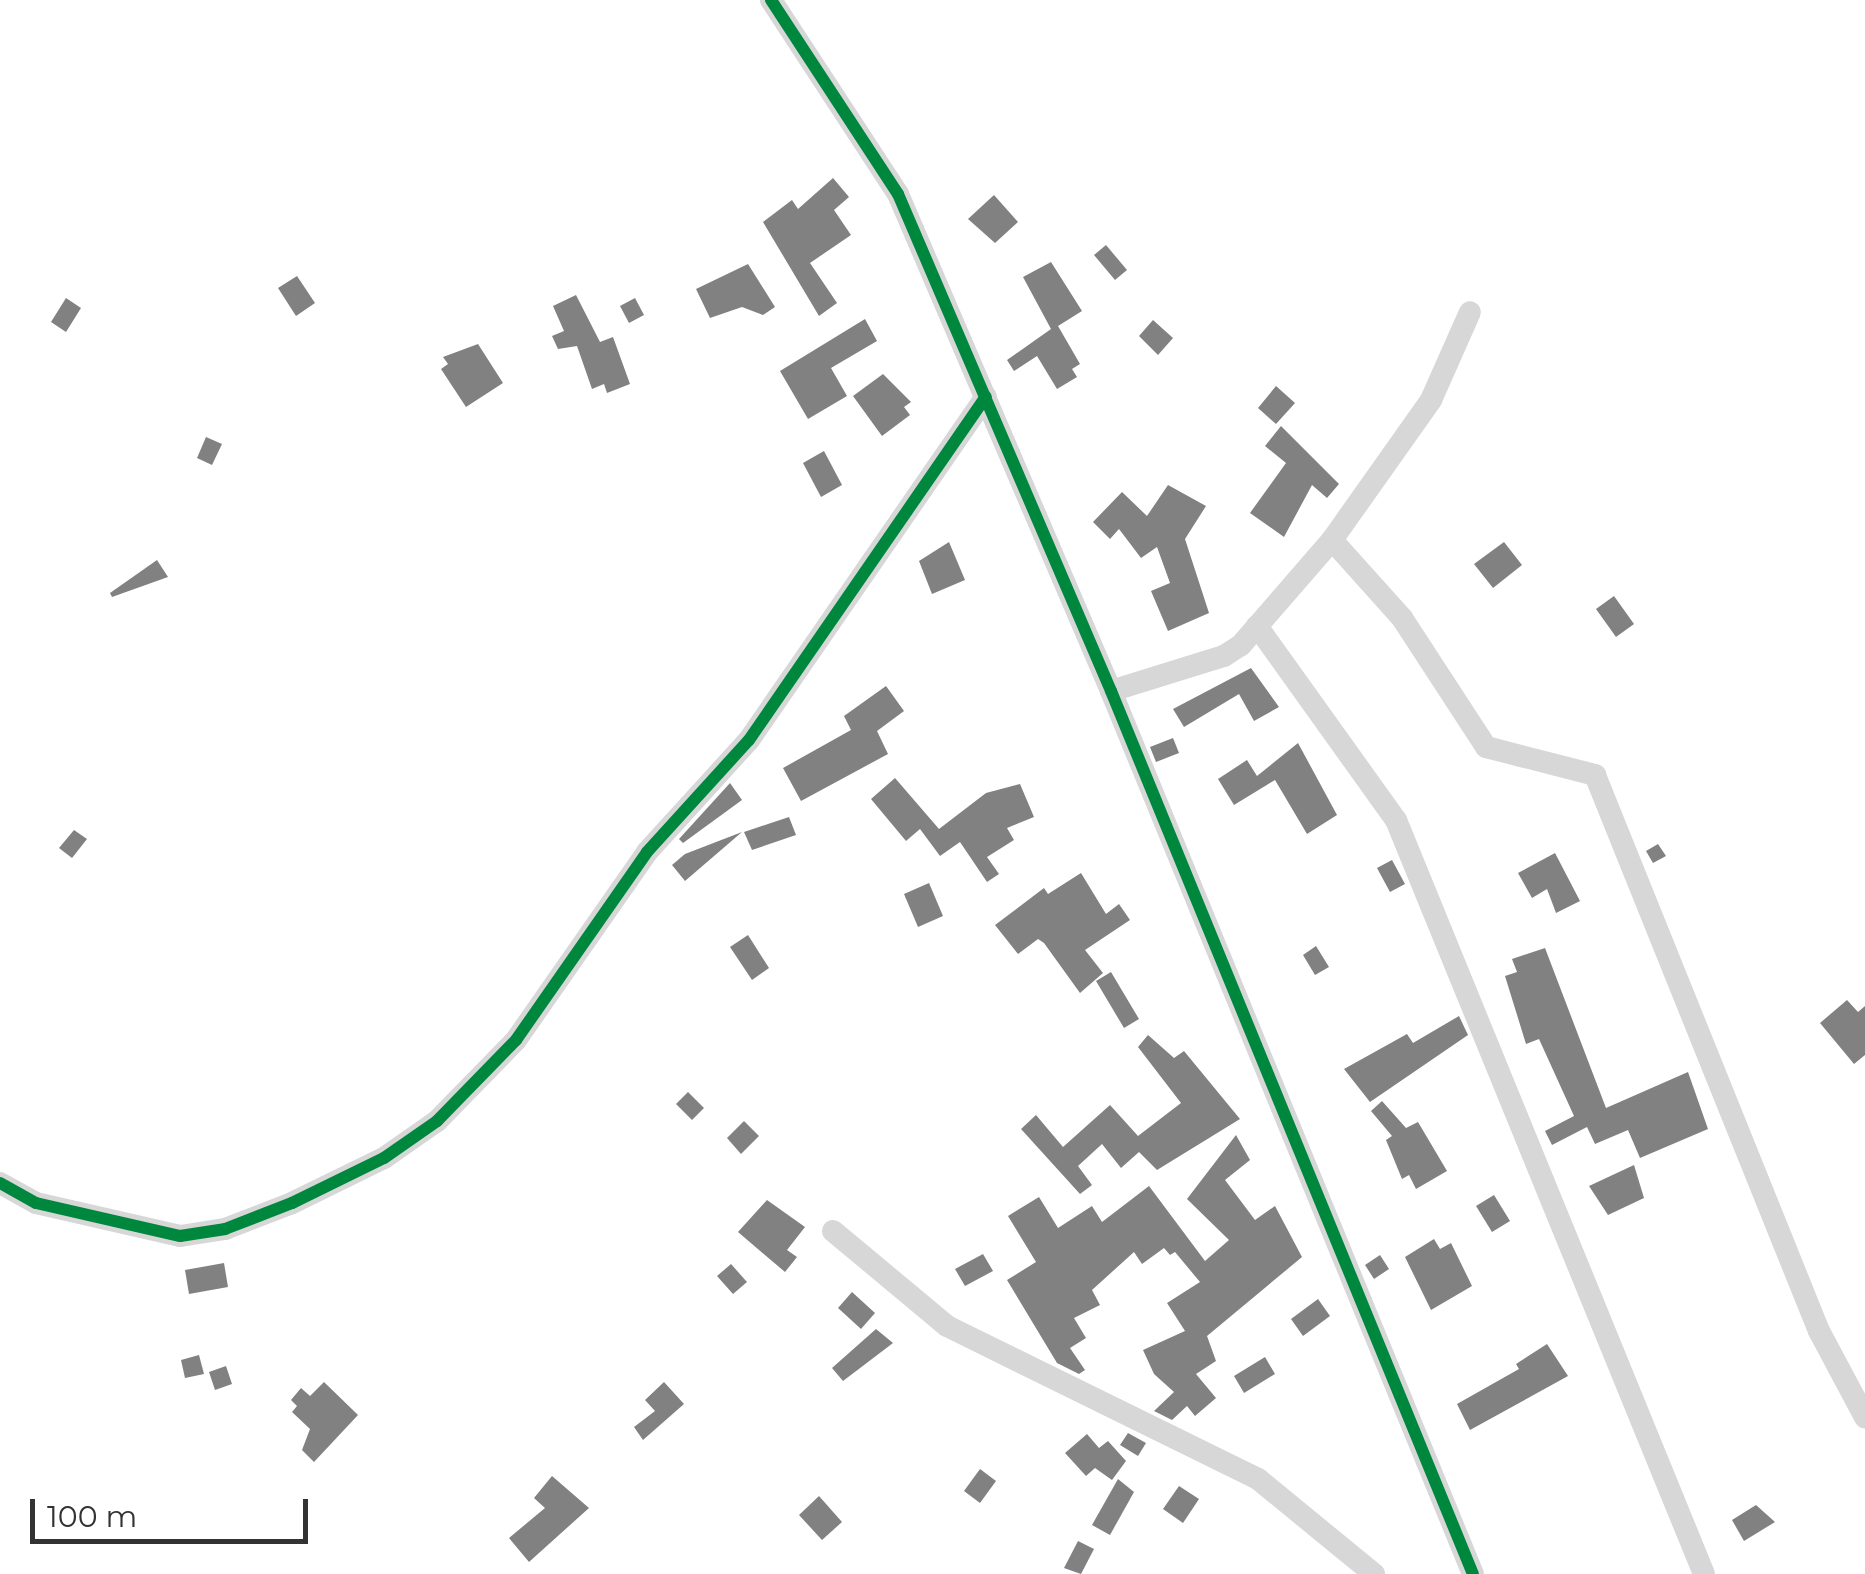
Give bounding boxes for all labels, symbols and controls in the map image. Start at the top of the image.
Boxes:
scale bar [35,1479,312,1541]
text: 100 m [47,1498,137,1535]

